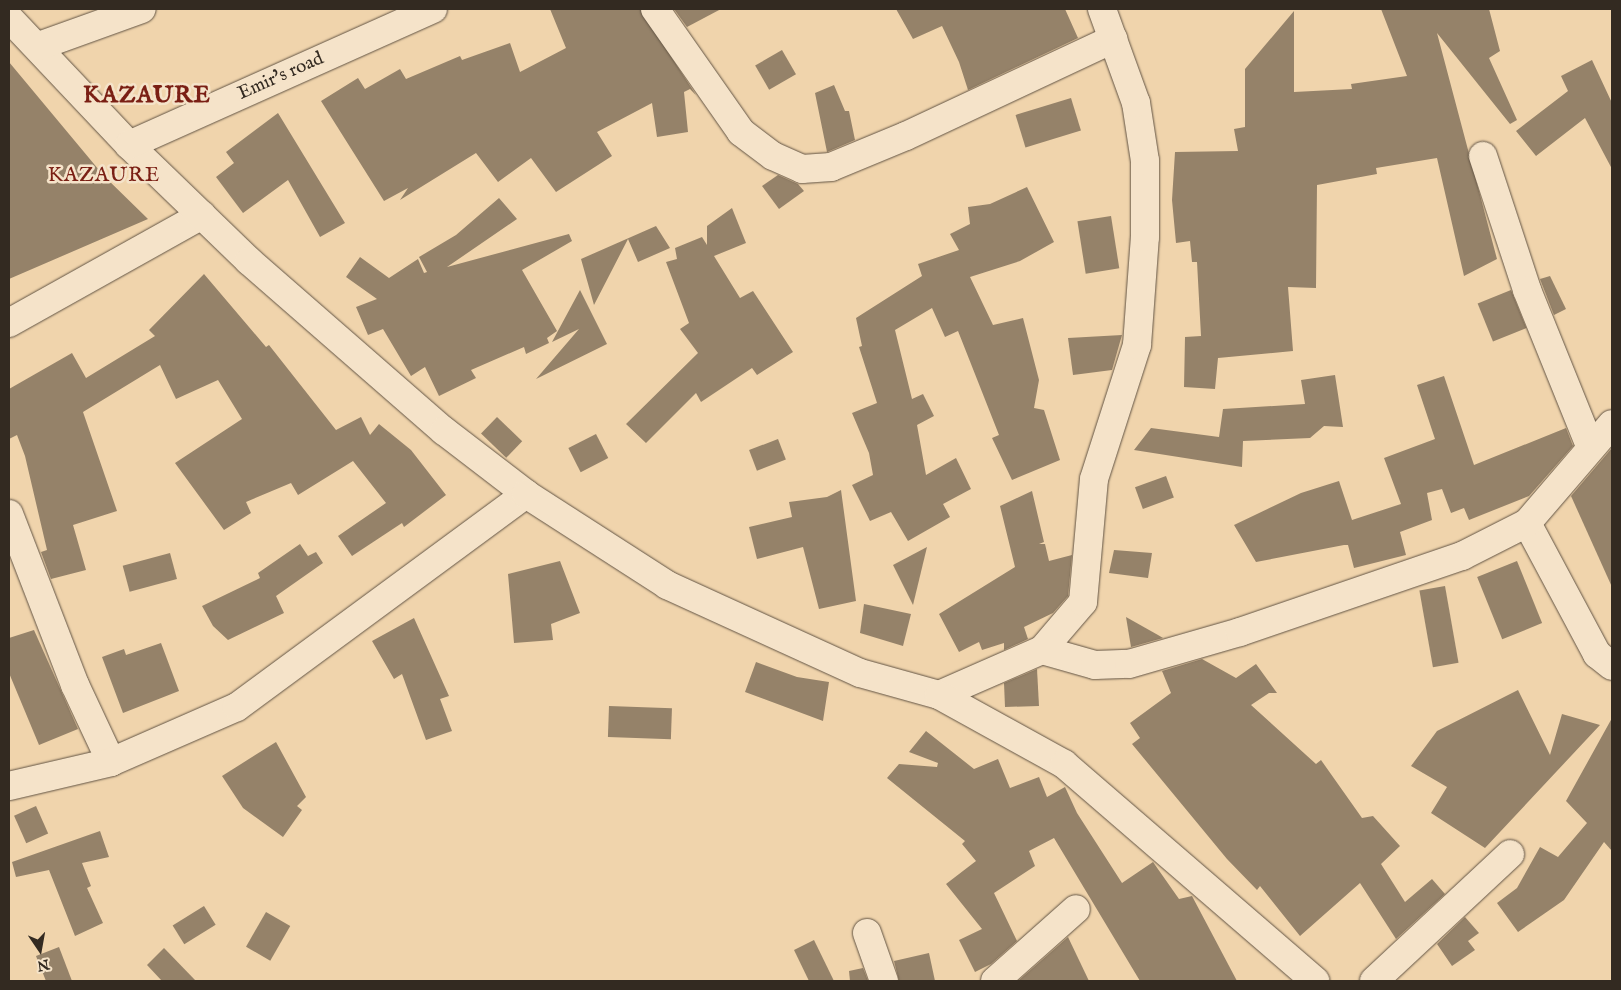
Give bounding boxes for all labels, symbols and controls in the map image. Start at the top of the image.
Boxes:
street label: Emir's road [235,48,327,106]
district label: KAZAURE [82,82,212,110]
district label: KAZAURE [47,163,161,189]
north arrow [15,925,65,975]
text: N [35,955,51,975]

